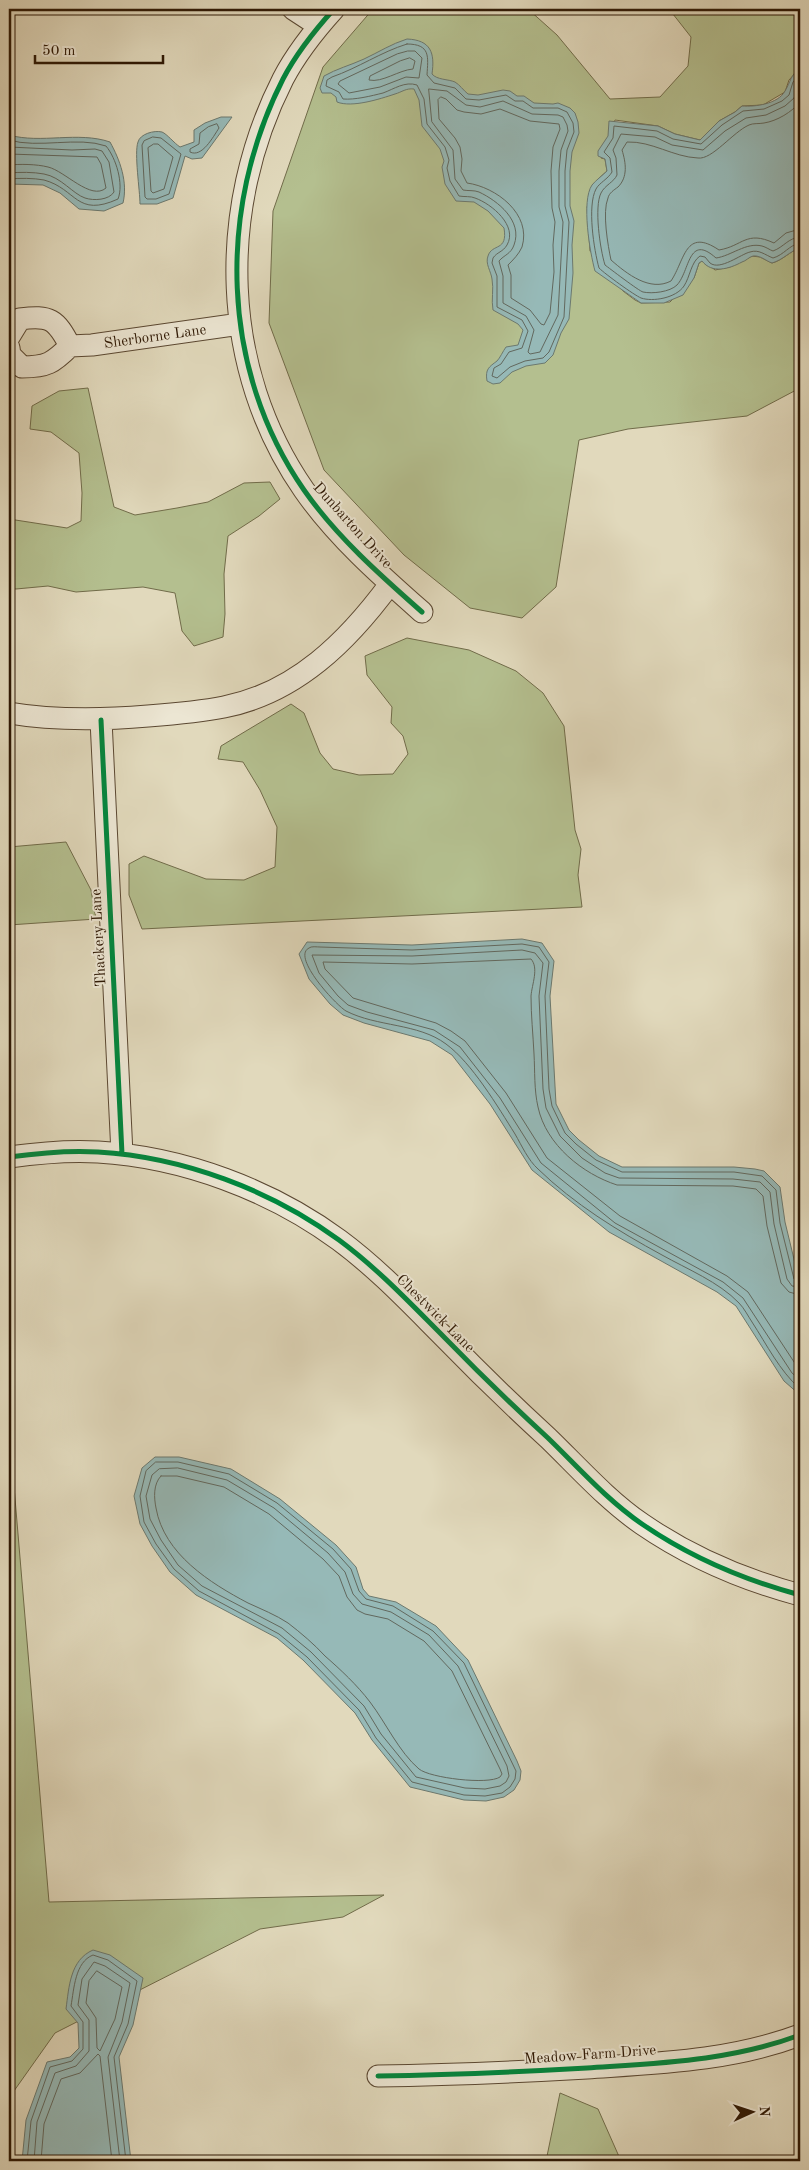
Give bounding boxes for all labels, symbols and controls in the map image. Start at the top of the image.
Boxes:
scale bar [35,32,162,64]
text: 50 m [42,44,76,59]
street label: Sherborne Lane [103,323,208,352]
street label: Dunbarton Drive [309,480,394,572]
street label: Thackery Lane [89,888,110,987]
street label: Chestwick Lane [393,1272,477,1356]
street label: Meadow Farm Drive [523,2043,657,2068]
north arrow [726,2088,776,2138]
text: N [757,2106,771,2117]

